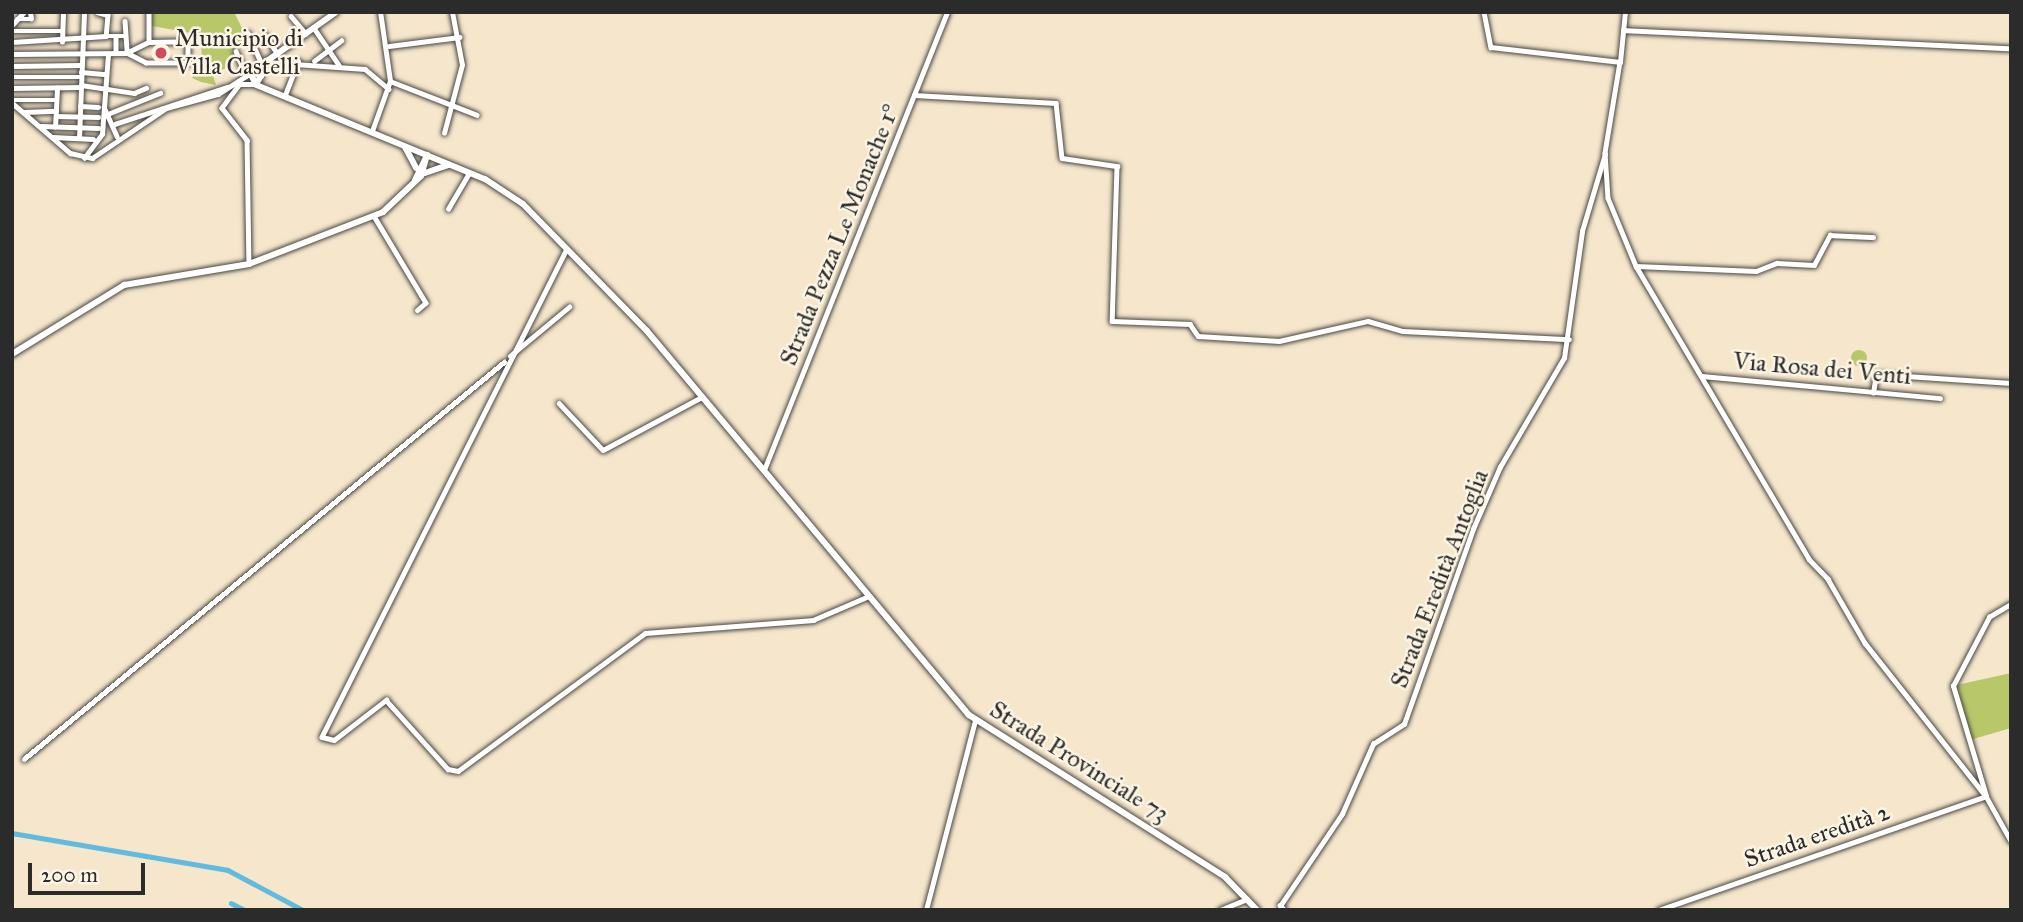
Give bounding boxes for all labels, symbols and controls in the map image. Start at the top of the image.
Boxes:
place label: Municipio di Villa Castelli [175,25,303,81]
marker: Municipio di Villa Castelli [153,45,169,61]
street label: Strada Pezza Le Monache 1° [774,100,906,370]
street label: Via Rosa dei Venti [1732,347,1912,391]
street label: Strada Eredità Antoglia [1385,466,1495,692]
street label: Strada Provinciale 73 [984,695,1174,829]
street label: Strada eredità 2 [1741,798,1893,874]
scale bar [32,848,149,892]
text: 200 m [41,862,98,888]

